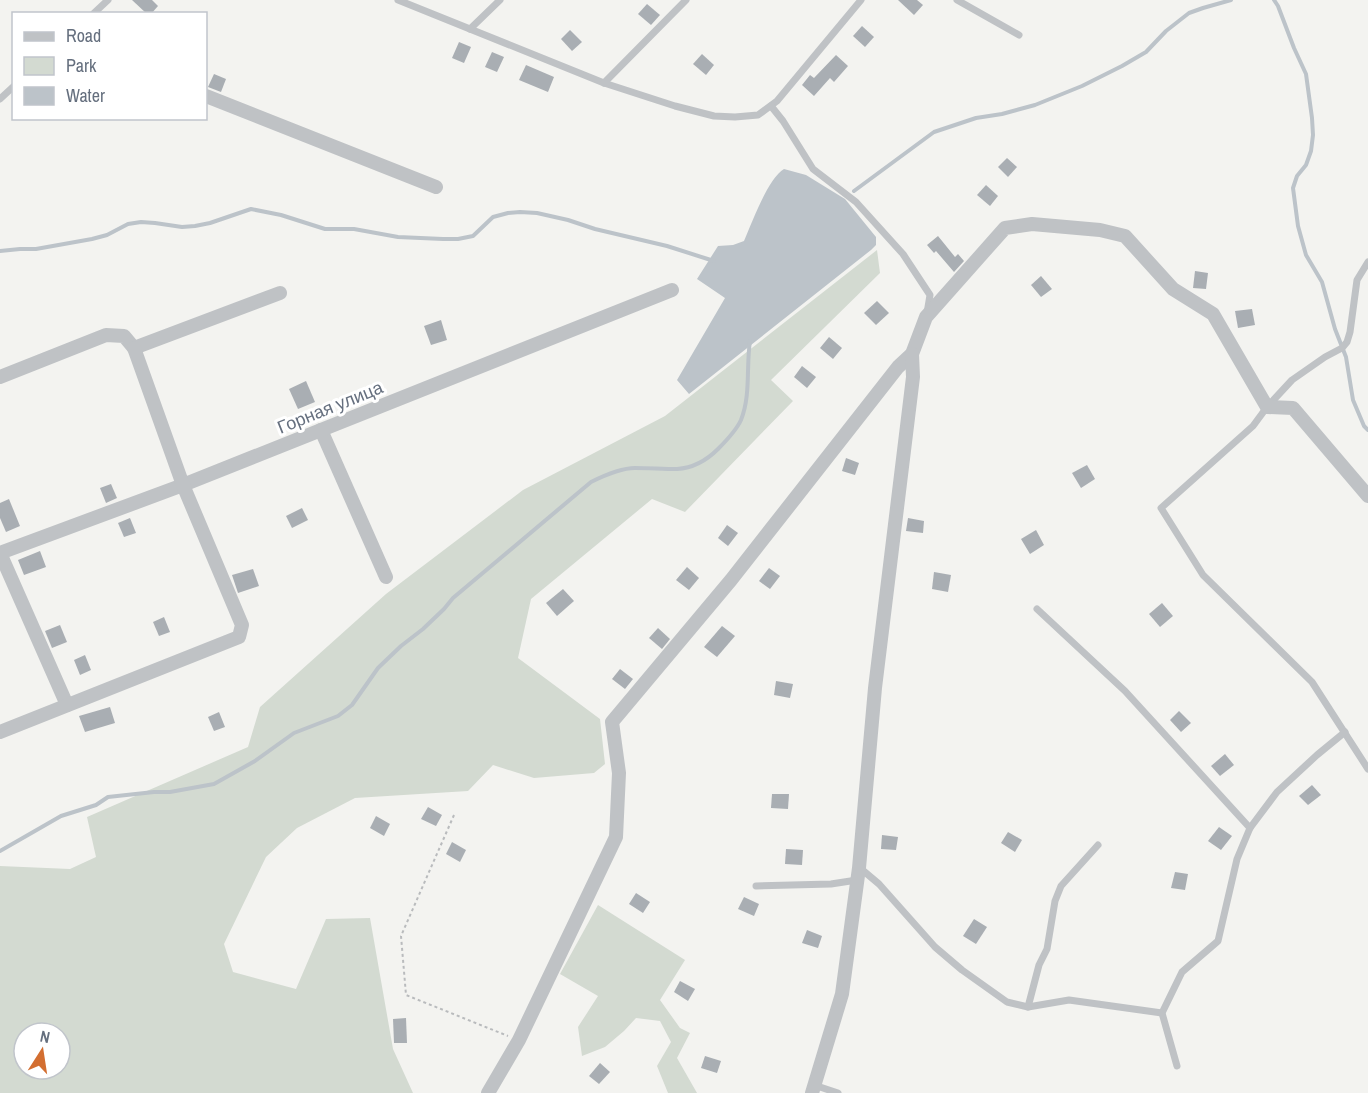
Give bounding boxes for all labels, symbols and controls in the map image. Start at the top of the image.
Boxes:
legend [12,12,207,120]
text: Road [66,23,101,48]
text: Park [66,53,97,78]
text: Water [66,83,105,108]
street label: Горная улица [273,374,387,440]
north arrow [12,1021,72,1081]
text: N [38,1025,52,1048]

